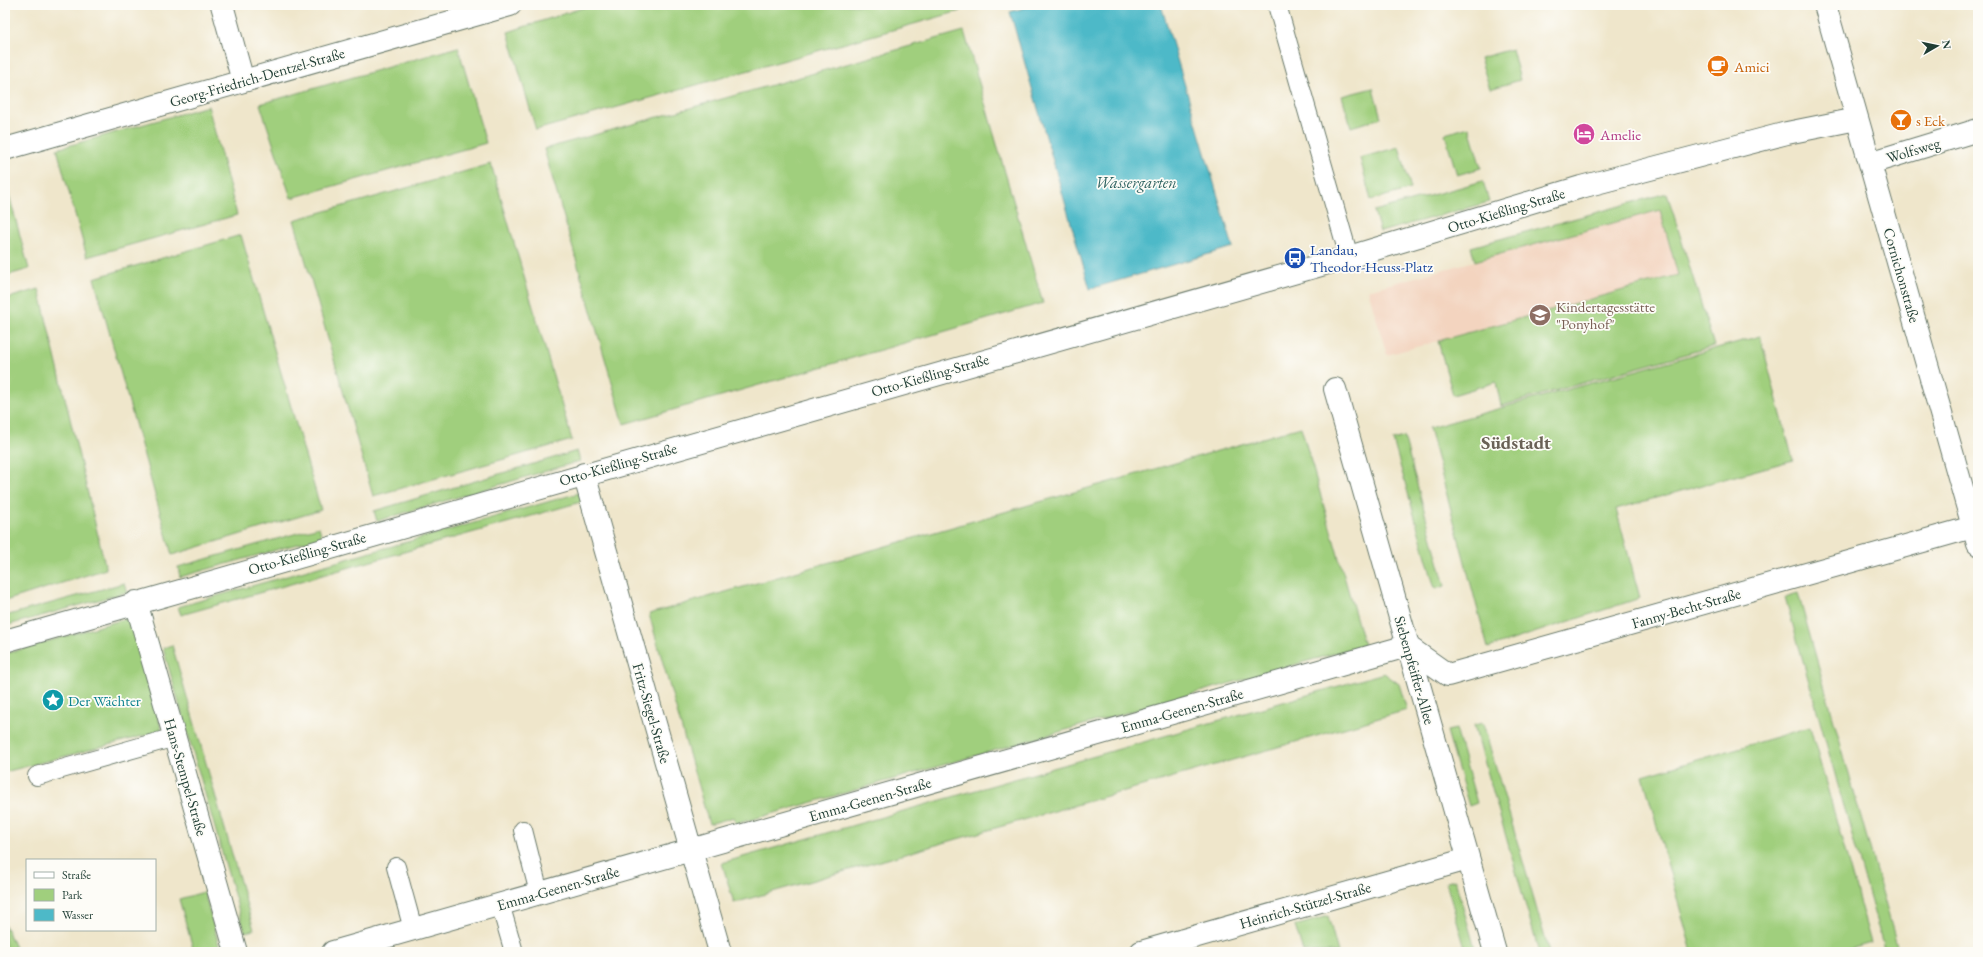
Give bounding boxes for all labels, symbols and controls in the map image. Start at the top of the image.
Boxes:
north arrow [1917,26,1957,66]
text: N [1939,39,1955,50]
street label: Georg-Friedrich-Dentzel-Straße [167,43,347,111]
cafe icon: Amici [1705,53,1731,79]
place label: Amici [1733,57,1770,76]
bar icon: s Eck [1888,107,1914,133]
place label: s Eck [1916,111,1946,130]
hotel icon: Amelie [1571,121,1597,147]
place label: Amelie [1599,125,1641,144]
street label: Wolfsweg [1884,133,1942,167]
water label: Wassergarten [1095,172,1177,193]
street label: Otto-Kießling-Straße [1445,183,1567,237]
street label: Cornichonstraße [1879,225,1925,325]
place label: Landau, Theodor-Heuss-Platz [1310,240,1433,276]
bus stop icon: Landau, Theodor-Heuss-Platz [1282,245,1308,271]
place label: Kindertagesstätte "Ponyhof" [1556,297,1655,333]
school or university icon: Kindertagesstätte "Ponyhof" [1527,302,1553,328]
street label: Otto-Kießling-Straße [869,349,991,401]
district label: Südstadt [1481,430,1551,455]
street label: Otto-Kießling-Straße [557,438,679,490]
street label: Otto-Kießling-Straße [246,527,368,579]
street label: Fanny-Becht-Straße [1629,583,1743,633]
street label: Siebenpfeiffer-Allee [1390,614,1440,727]
street label: Fritz-Siegel-Straße [629,661,675,766]
street label: Emma-Geenen-Straße [1119,683,1245,737]
place icon: Der Wächter [40,687,66,713]
place label: Der Wächter [68,691,141,710]
street label: Hans-Stempel-Straße [160,716,212,838]
street label: Emma-Geenen-Straße [807,772,933,826]
legend [26,859,156,931]
street label: Emma-Geenen-Straße [495,861,621,915]
text: Straße [62,867,91,883]
street label: Heinrich-Stützel-Straße [1237,877,1373,933]
text: Park [62,887,83,903]
text: Wasser [62,907,93,923]

